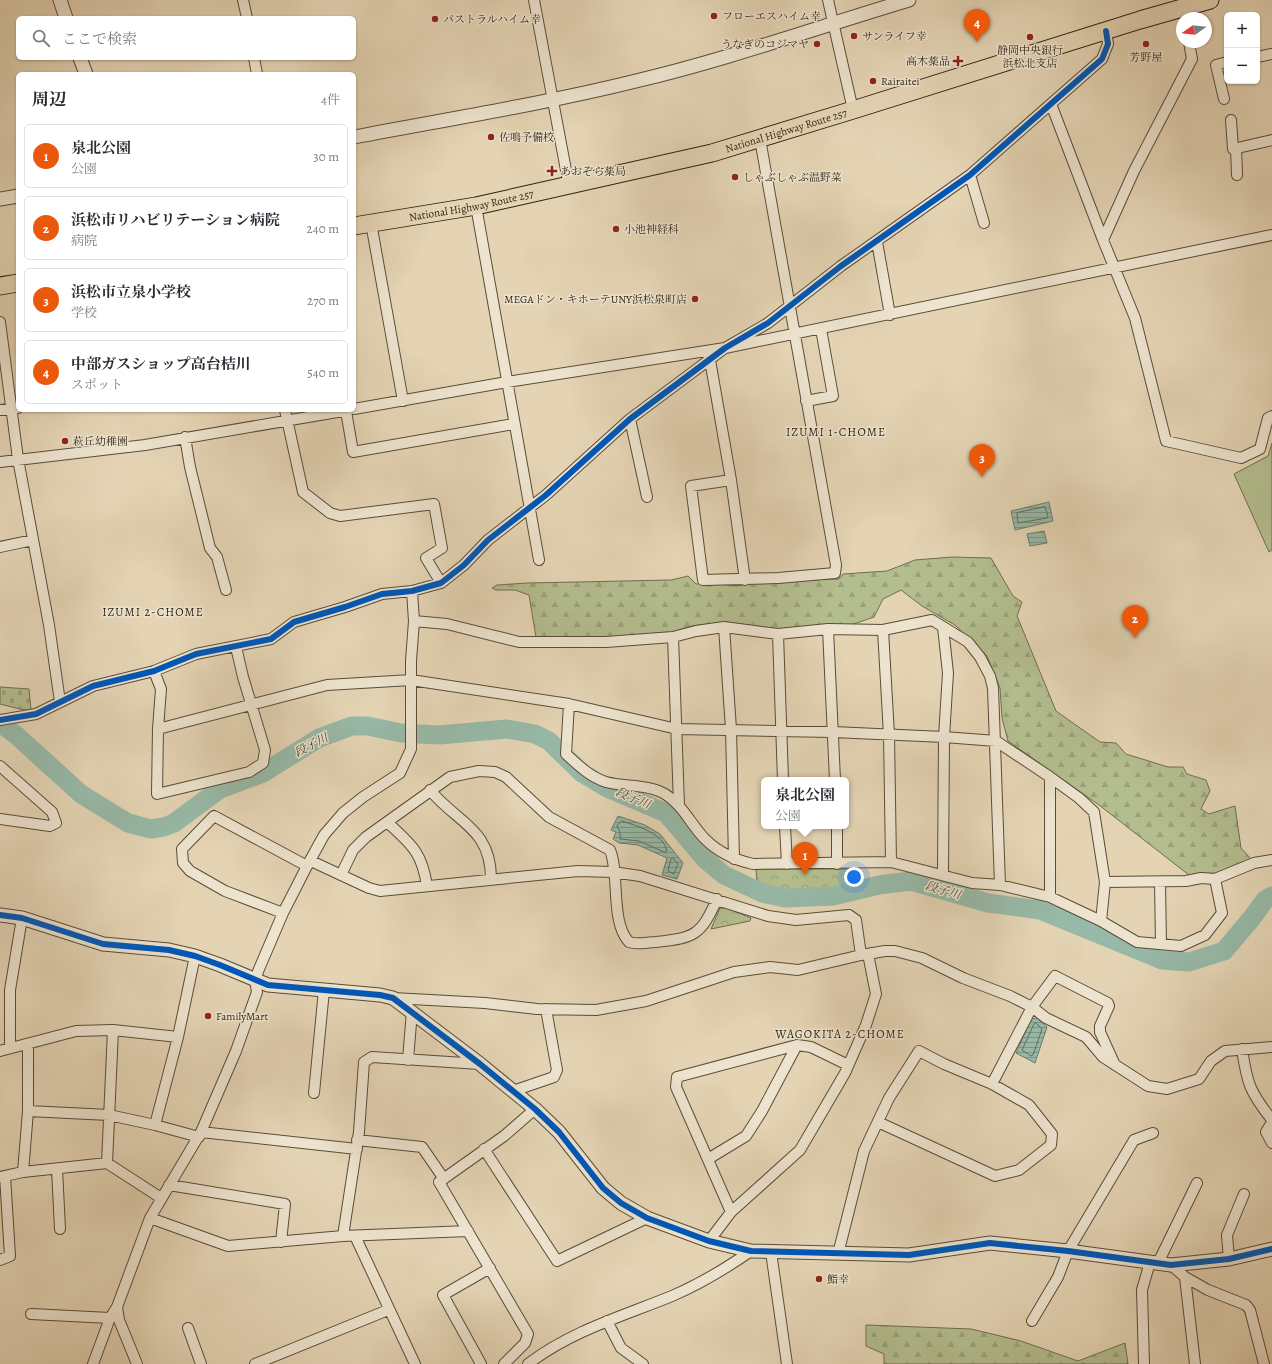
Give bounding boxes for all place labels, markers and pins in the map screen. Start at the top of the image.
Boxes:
place label: フローエスハイム幸 [722,9,821,24]
pin: 4 [964,9,990,42]
marker: フローエスハイム幸 [709,11,719,21]
place label: パストラルハイム幸 [443,12,541,27]
marker: パストラルハイム幸 [430,14,440,24]
place label: サンライフ幸 [862,29,927,44]
marker: サンライフ幸 [849,31,859,41]
marker: 静岡中央銀行 浜松北支店 [1025,32,1035,42]
place label: うなぎのコジマヤ [721,37,809,52]
marker: うなぎのコジマヤ [812,39,822,49]
marker: 芳野屋 [1141,39,1151,49]
place label: 静岡中央銀行 浜松北支店 [997,43,1063,71]
place label: 芳野屋 [1130,50,1163,65]
place label: 高木薬品 [906,54,950,69]
marker: 高木薬品 [953,56,963,66]
place label: Rairaitei [881,74,920,89]
marker: Rairaitei [868,76,878,86]
place label: 佐鳴予備校 [499,130,554,145]
marker: 佐鳴予備校 [486,132,496,142]
place label: あおぞら薬局 [560,164,626,179]
marker: あおぞら薬局 [547,166,557,176]
place label: しゃぶしゃぶ温野菜 [743,170,842,185]
marker: しゃぶしゃぶ温野菜 [730,172,740,182]
place label: 小池神経科 [624,222,679,237]
marker: 小池神経科 [611,224,621,234]
place label: MEGAドン・キホーテUNY浜松泉町店 [504,292,687,307]
marker: MEGAドン・キホーテUNY浜松泉町店 [690,294,700,304]
place label: 萩丘幼稚園 [73,434,128,449]
marker: 萩丘幼稚園 [60,436,70,446]
pin: 3 [969,444,995,477]
pin: 2 [1122,605,1148,638]
pin: 1 [792,842,818,875]
place label: FamilyMart [216,1009,268,1024]
marker: FamilyMart [203,1011,213,1021]
place label: 鮨幸 [827,1272,849,1287]
marker: 鮨幸 [814,1274,824,1284]

